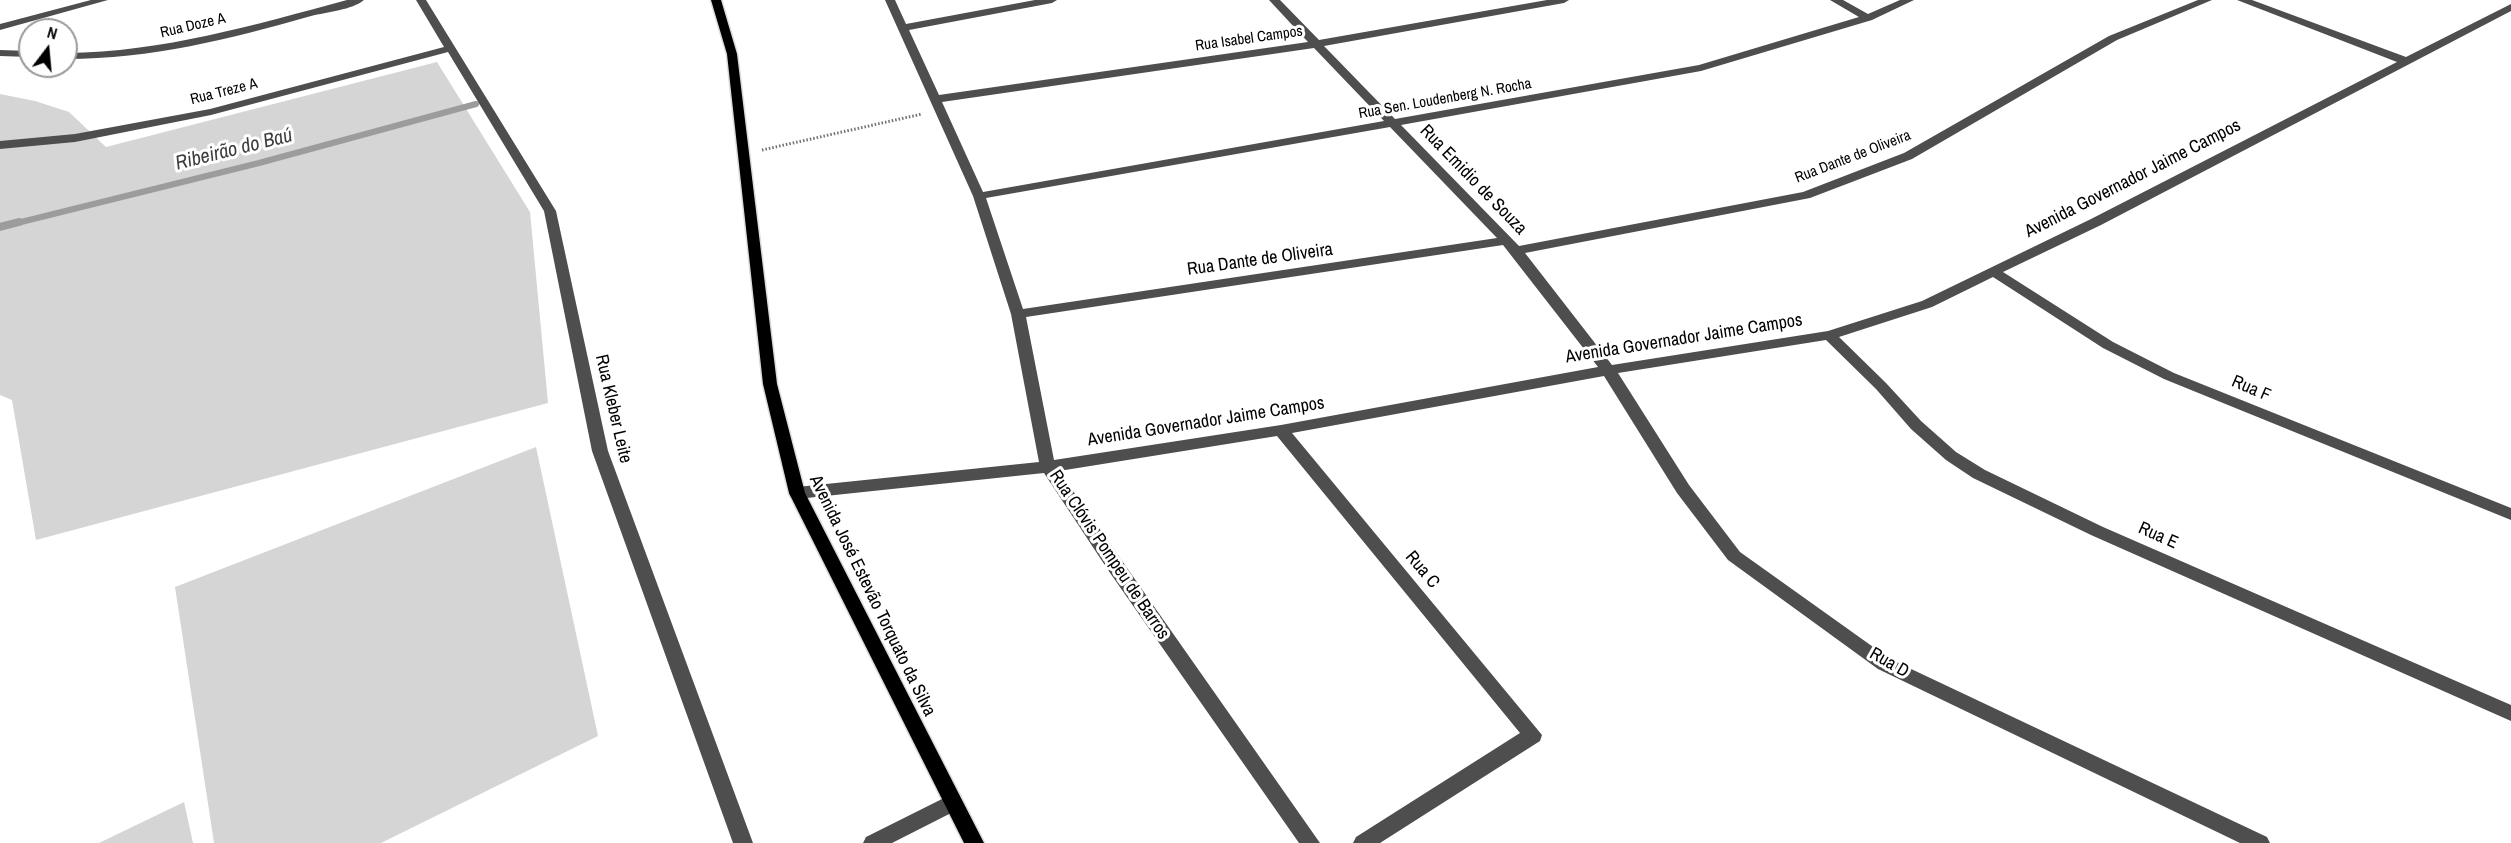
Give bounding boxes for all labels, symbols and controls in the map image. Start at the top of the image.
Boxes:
street label: Rua Doze A [159,10,227,42]
north arrow [18,18,78,78]
text: N [45,21,60,44]
street label: Rua Isabel Campos [1194,23,1304,55]
street label: Rua Treze A [189,75,259,109]
street label: Rua Sen. Loudenberg N. Rocha [1357,75,1533,123]
street label: Avenida Governador Jaime Campos [2021,115,2245,243]
street label: Rua Emidio de Souza [1415,121,1531,239]
water label: Ribeirão do Baú [173,124,295,176]
street label: Rua Dante de Oliveira [1793,127,1913,187]
street label: Rua Dante de Oliveira [1186,239,1334,281]
street label: Avenida Governador Jaime Campos [1564,310,1804,368]
street label: Rua Kleber Leite [590,353,636,465]
street label: Rua F [2228,371,2274,407]
street label: Avenida Governador Jaime Campos [1086,393,1326,451]
street label: Rua Clóvis Pompeu de Barros [1044,466,1174,644]
street label: Avenida José Estevão Torquato da Silva [804,472,940,720]
street label: Rua E [2135,518,2181,554]
street label: Rua C [1400,547,1444,593]
street label: Rua D [1865,643,1913,683]

